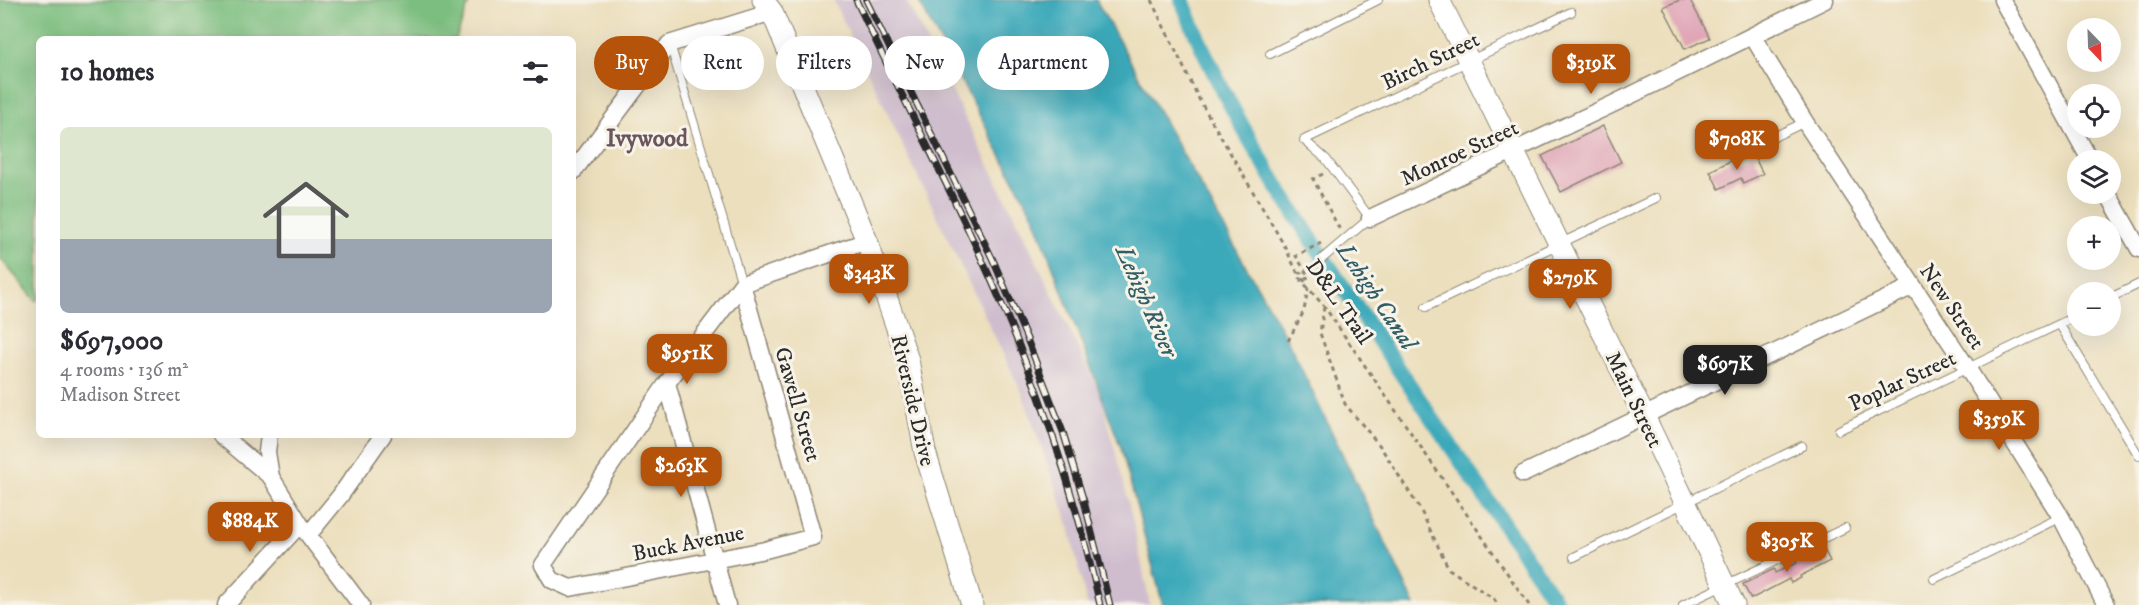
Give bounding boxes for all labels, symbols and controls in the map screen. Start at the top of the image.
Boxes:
north arrow [2067,18,2121,72]
map controls [2067,18,2121,336]
street label: Birch Street [1377,26,1484,97]
chip: Buy [594,36,669,90]
chip: Rent [681,36,764,90]
chip: Filters [776,36,872,90]
chip: New [884,36,965,90]
chip: Apartment [977,36,1109,90]
pin: $319K [1549,44,1633,95]
text: $319K [1566,51,1616,76]
text: 10 homes [60,56,154,89]
icon: filters [519,56,552,89]
button: locate [2067,84,2121,138]
street label: Monroe Street [1396,114,1523,192]
pin: $708K [1695,120,1779,171]
district label: Ivywood [606,124,689,154]
text: $708K [1709,127,1765,152]
button: layers [2067,150,2121,204]
icon: home [252,166,360,274]
button: + [2067,216,2121,270]
water label: Lehigh Canal [1328,236,1424,358]
water label: Lehigh River [1107,239,1185,364]
pin: $343K [827,254,911,305]
street label: D&L Trail [1300,254,1378,350]
pin: $279K [1528,259,1612,310]
street label: New Street [1913,259,1990,355]
text: $343K [843,261,895,286]
text: $279K [1543,266,1597,291]
button: − [2067,282,2121,336]
text: $697,000 [60,325,163,358]
street label: Riverside Drive [884,332,941,469]
pin: $951K [645,334,729,385]
text: $951K [661,341,713,366]
street label: Gawell Street [768,344,827,465]
pin: $697K [1683,345,1767,396]
street label: Poplar Street [1845,345,1960,418]
street label: Main Street [1599,347,1668,452]
text: $697K [1697,352,1753,377]
text: 4 rooms · 136 m² [60,358,188,383]
text: Madison Street [60,383,180,408]
pin: $359K [1957,400,2041,451]
text: $359K [1973,407,2025,432]
pin: $263K [639,447,723,498]
text: $263K [655,454,707,479]
pin: $884K [208,502,292,553]
text: $884K [222,509,278,534]
street label: Buck Avenue [630,519,746,568]
pin: $305K [1745,522,1829,573]
text: $305K [1760,529,1814,554]

